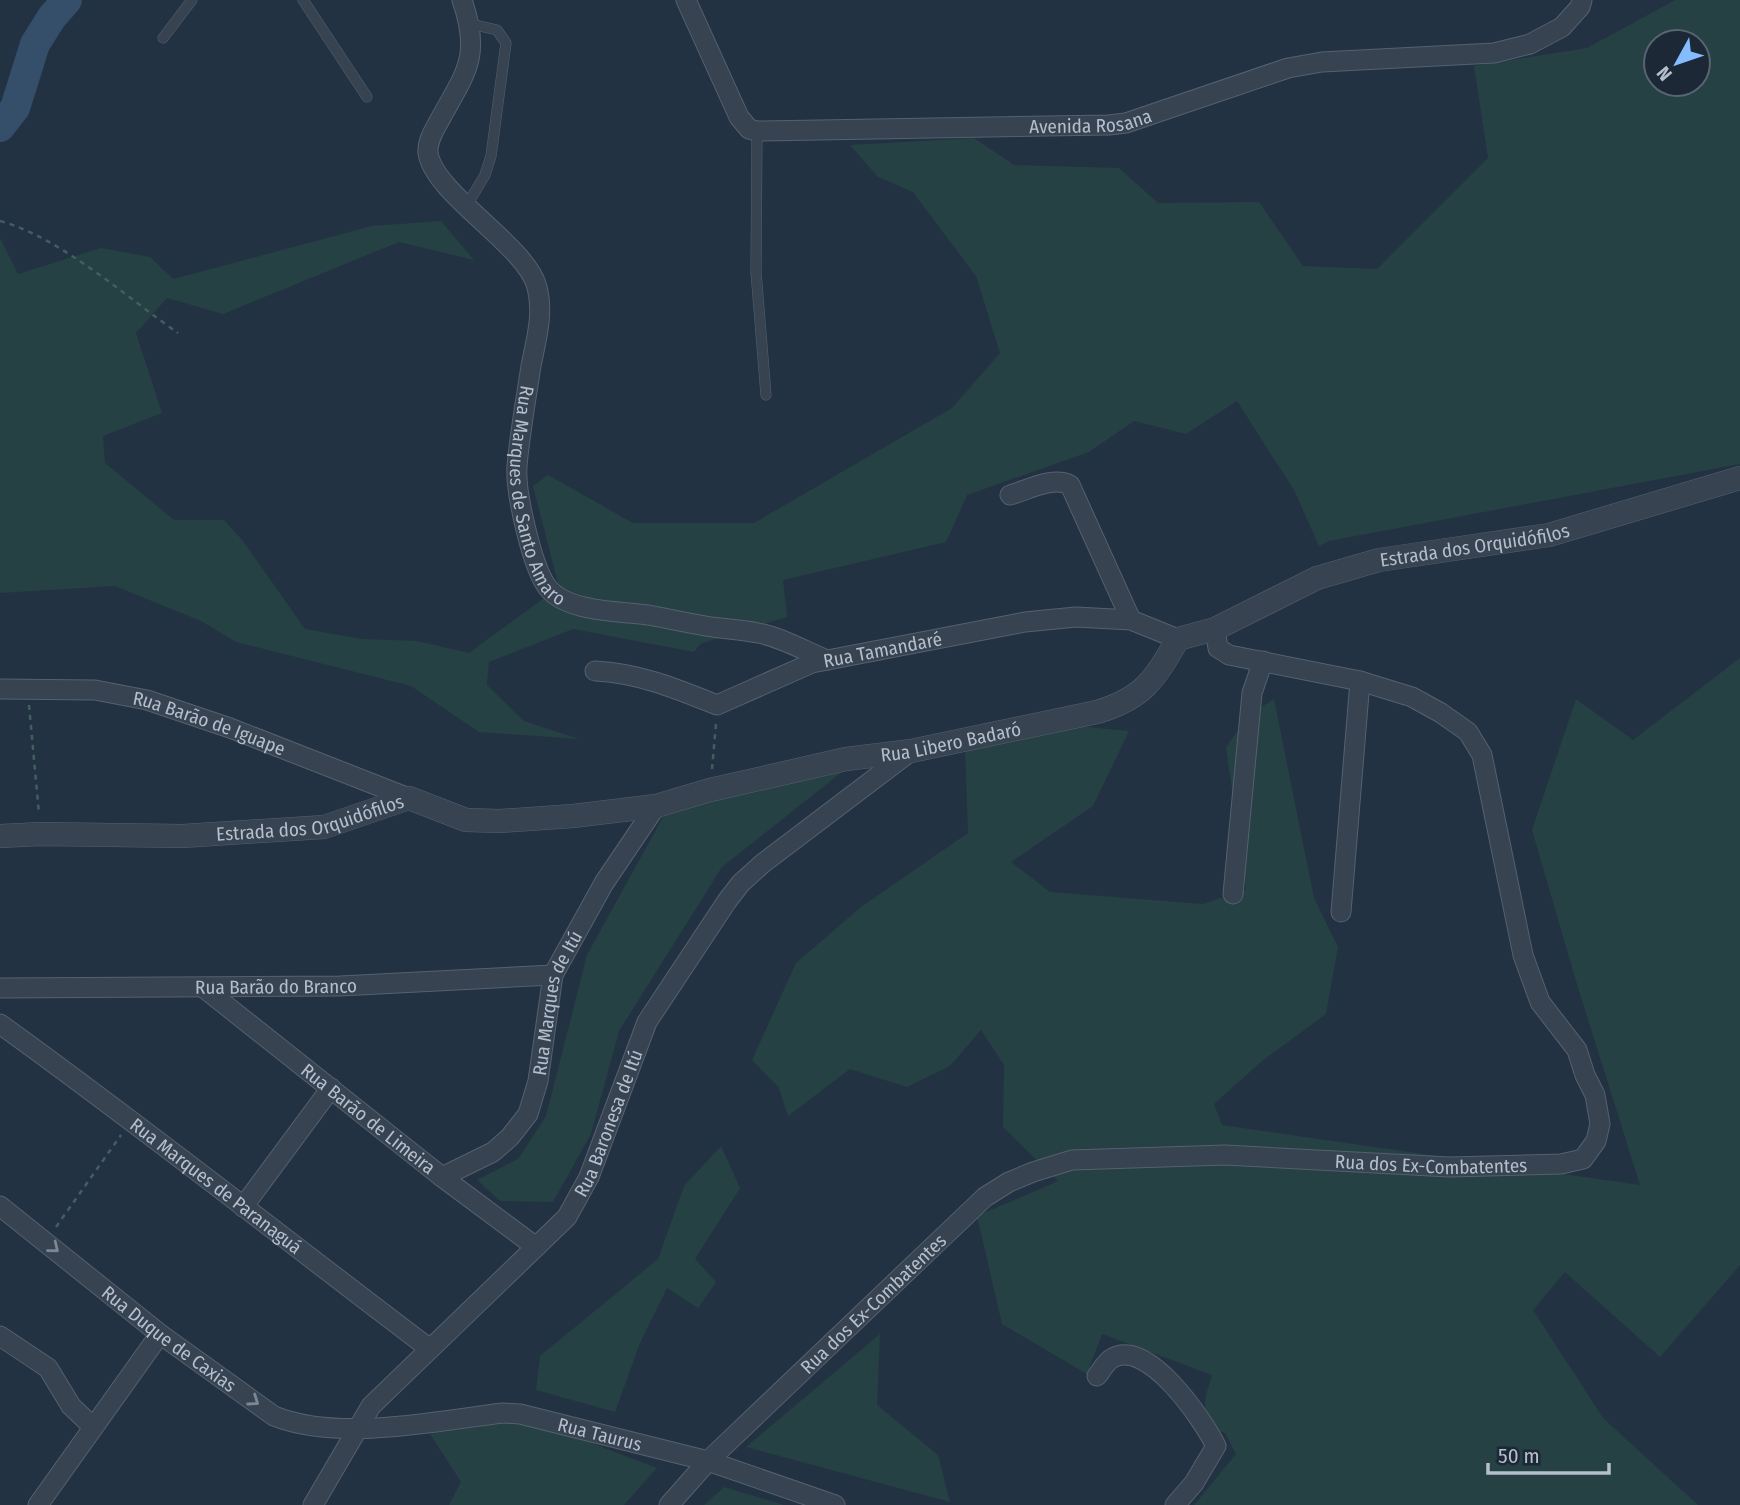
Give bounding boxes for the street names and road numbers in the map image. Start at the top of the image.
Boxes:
street label: Avenida Rosana [1029,104,1154,138]
street label: Rua Marques de Santo Amaro [505,384,570,610]
street label: Estrada dos Orquidófilos [1378,518,1572,571]
street label: Rua Tamandaré [821,627,944,672]
street label: Rua Barão de Iguape [131,686,289,760]
street label: Rua Libero Badaró [879,717,1023,766]
street label: Estrada dos Orquidófilos [215,789,407,845]
street label: Rua Marques de Itú [527,927,587,1077]
street label: Rua Barão do Branco [195,974,357,998]
street label: Rua Baronesa de Itú [569,1046,647,1201]
street label: Rua Barão de Limeira [297,1058,440,1179]
street label: Rua Marques de Paranaguá [126,1113,307,1259]
street label: Rua dos Ex-Combatentes [1334,1149,1528,1179]
street label: Rua dos Ex-Combatentes [796,1229,951,1378]
street label: Rua Duque de Caxias [97,1281,241,1397]
street label: Rua Taurus [555,1412,644,1456]

